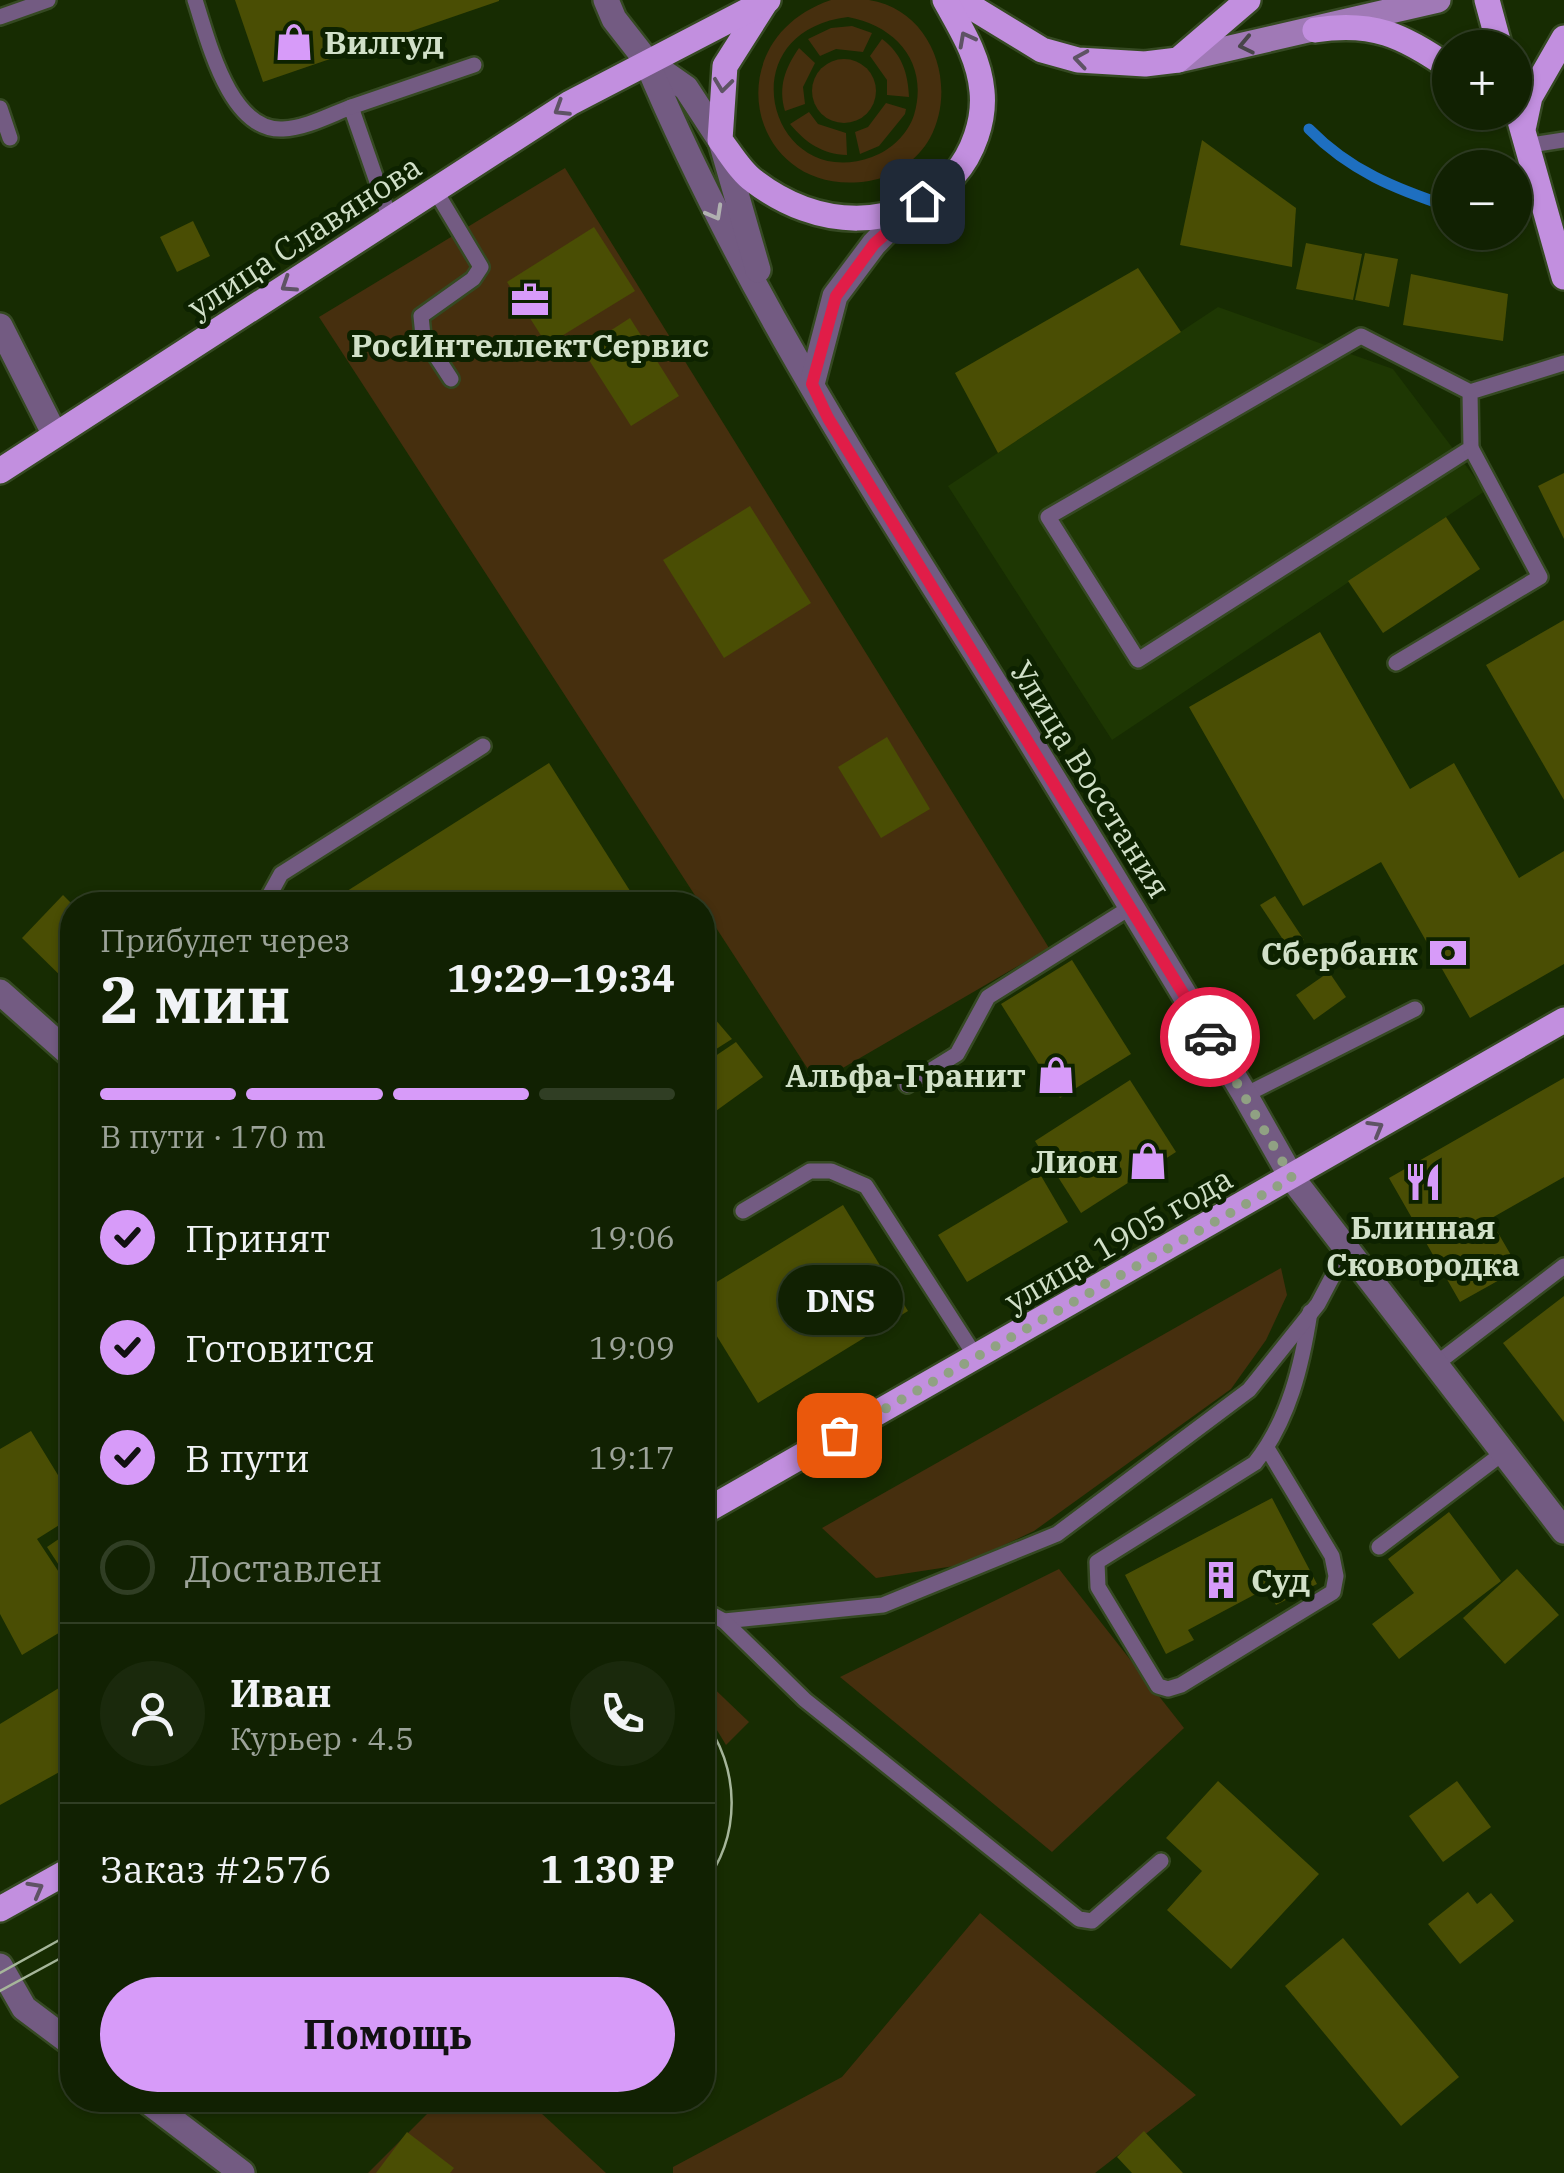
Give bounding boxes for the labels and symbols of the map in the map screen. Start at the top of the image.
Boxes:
shop icon: Вилгуд [273,21,315,63]
place label: Вилгуд [324,21,444,63]
one-way arrow [959,31,978,49]
one-way arrow [1238,33,1255,54]
one-way arrow [1073,49,1090,70]
one-way arrow [713,78,734,94]
one-way arrow [554,97,572,116]
street label: улица Славянова [179,145,429,327]
pin [880,159,965,244]
one-way arrow [703,202,723,220]
one-way arrow [281,272,299,291]
office icon: РосИнтеллектСервис [509,279,551,321]
place label: РосИнтеллектСервис [351,324,709,366]
street label: Улица Восстания [1001,653,1181,905]
place label: Сбербанк [1261,932,1418,974]
bank icon: Сбербанк [1427,932,1469,974]
courier [1160,987,1260,1087]
place label: Альфа-Гранит [785,1054,1026,1096]
shop icon: Альфа-Гранит [1035,1054,1077,1096]
one-way arrow [1366,1121,1384,1141]
place label: Лион [1031,1140,1118,1182]
shop icon: Лион [1127,1140,1169,1182]
street label: улица 1905 года [996,1157,1240,1321]
restaurant icon: Блинная Сковородка [1402,1161,1444,1203]
place label: Блинная Сковородка [1326,1206,1520,1285]
callout: DNS [776,1265,902,1335]
pin [797,1393,882,1478]
building icon: Суд [1200,1559,1242,1601]
place label: Суд [1251,1559,1310,1601]
one-way arrow [26,1882,44,1901]

